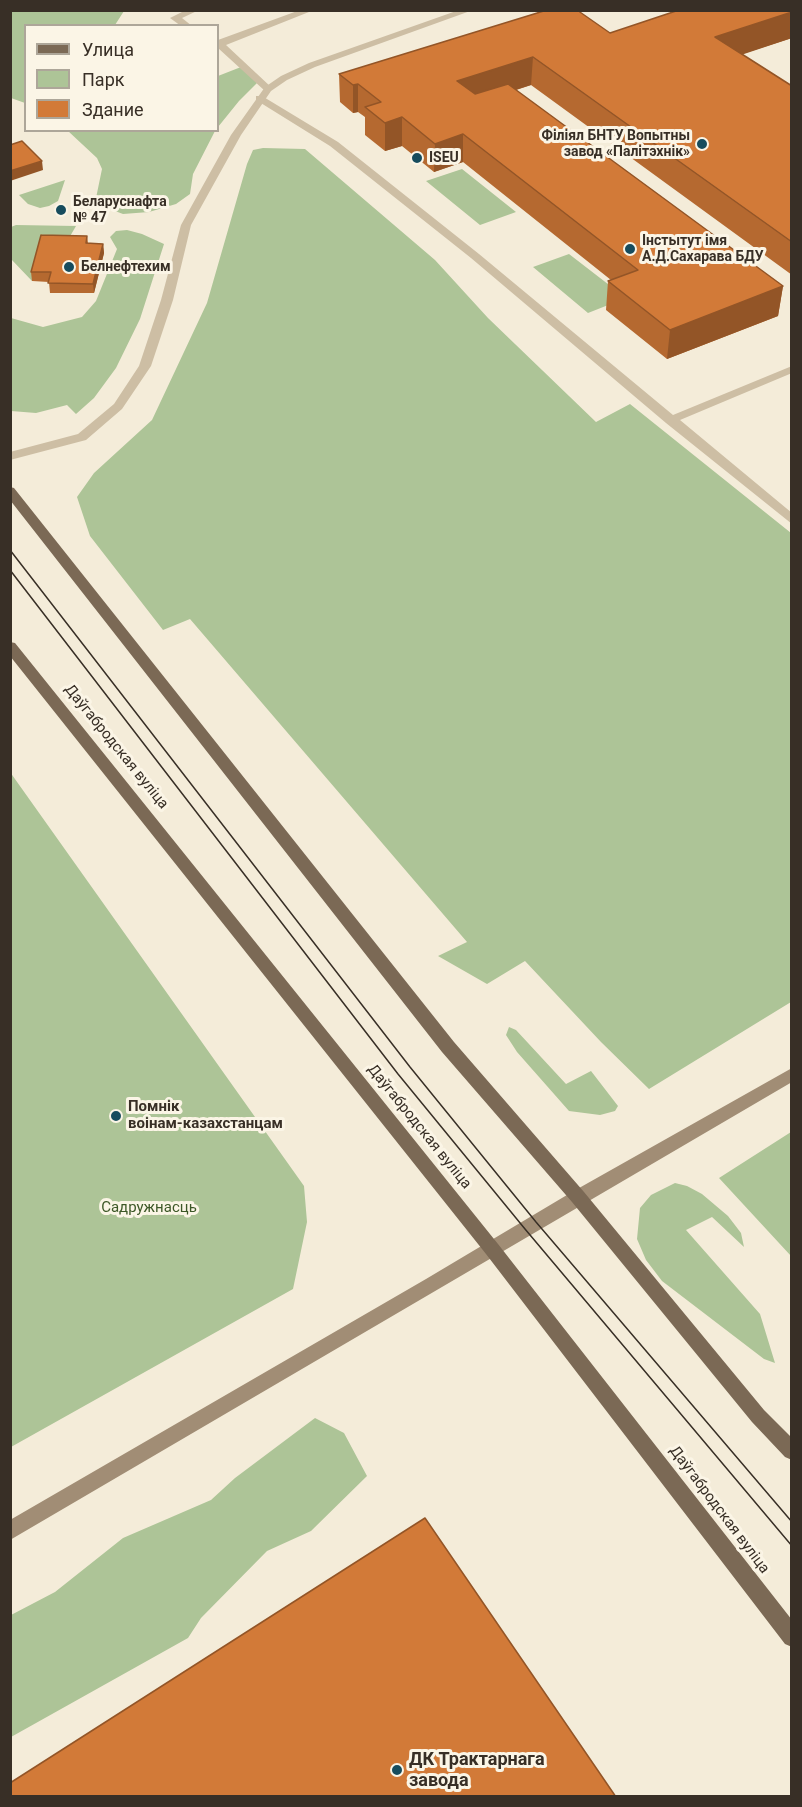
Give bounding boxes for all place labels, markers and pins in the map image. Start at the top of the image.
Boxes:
place label: Філіял БНТУ Вопытны завод «Палітэхнік» [541,128,690,160]
marker: Філіял БНТУ Вопытны завод «Палітэхнік» [695,137,709,151]
place label: ISEU [429,150,459,166]
marker: ISEU [410,151,424,165]
place label: Беларуснафта № 47 [73,194,167,226]
marker: Беларуснафта № 47 [54,203,68,217]
place label: Інстытут імя А.Д.Сахарава БДУ [642,233,764,266]
marker: Інстытут імя А.Д.Сахарава БДУ [623,242,637,256]
place label: Белнефтехим [81,259,171,275]
marker: Белнефтехим [62,260,76,274]
place label: Помнік воінам-казахстанцам [128,1098,283,1133]
marker: Помнік воінам-казахстанцам [109,1109,123,1123]
place label: ДК Трактарнага завода [409,1749,545,1792]
marker: ДК Трактарнага завода [390,1763,404,1777]

